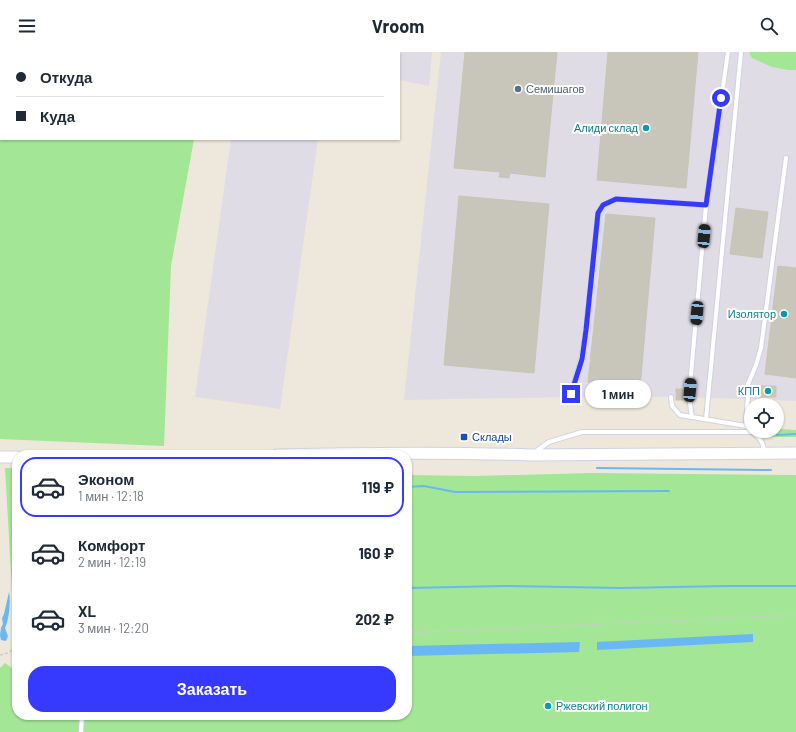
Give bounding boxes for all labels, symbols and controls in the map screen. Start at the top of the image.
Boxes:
icon: menu [16,15,38,37]
text: Vroom [372,15,424,37]
icon: search [758,15,780,37]
text: Откуда [40,68,92,86]
place label: Семишагов [526,82,585,95]
marker: Семишагов [513,84,523,94]
route start [712,89,730,107]
text: Куда [40,107,75,125]
place label: Алиди склад [574,121,639,134]
marker: Алиди склад [641,123,651,133]
car [697,224,711,248]
car [690,301,704,325]
place label: Изолятор [728,307,776,320]
marker: Изолятор [779,309,789,319]
car [683,378,697,402]
callout: 1 мин [585,380,651,408]
place label: КПП [738,384,760,397]
route end [562,385,580,403]
text: 1 мин [602,386,634,402]
marker: КПП [763,386,773,396]
map controls [744,398,784,438]
button: locate [744,398,784,438]
place label: Склады [472,430,512,443]
marker: Склады [459,432,469,442]
icon: car [30,469,66,505]
text: Эконом [78,470,134,488]
text: 119 ₽ [362,478,394,496]
text: 1 мин · 12:18 [78,488,144,504]
icon: car [30,535,66,571]
text: Комфорт [78,536,145,554]
text: 160 ₽ [359,544,394,562]
text: 2 мин · 12:19 [78,554,146,570]
icon: car [30,601,66,637]
text: XL [78,602,96,620]
text: 202 ₽ [355,610,394,628]
text: 3 мин · 12:20 [78,620,149,636]
button: Заказать [28,666,396,712]
place label: Ржевский полигон [556,699,648,712]
marker: Ржевский полигон [543,701,553,711]

